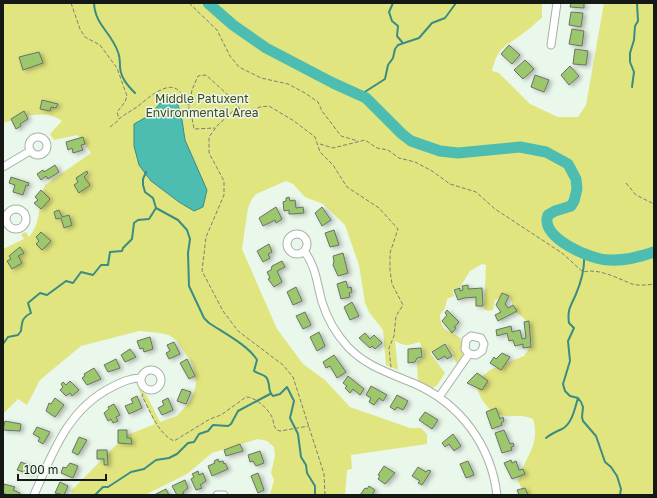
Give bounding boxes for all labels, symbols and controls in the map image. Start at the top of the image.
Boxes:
park label: Middle Patuxent Environmental Area [145,91,259,120]
scale bar [18,456,106,482]
text: 100 m [24,462,58,477]

